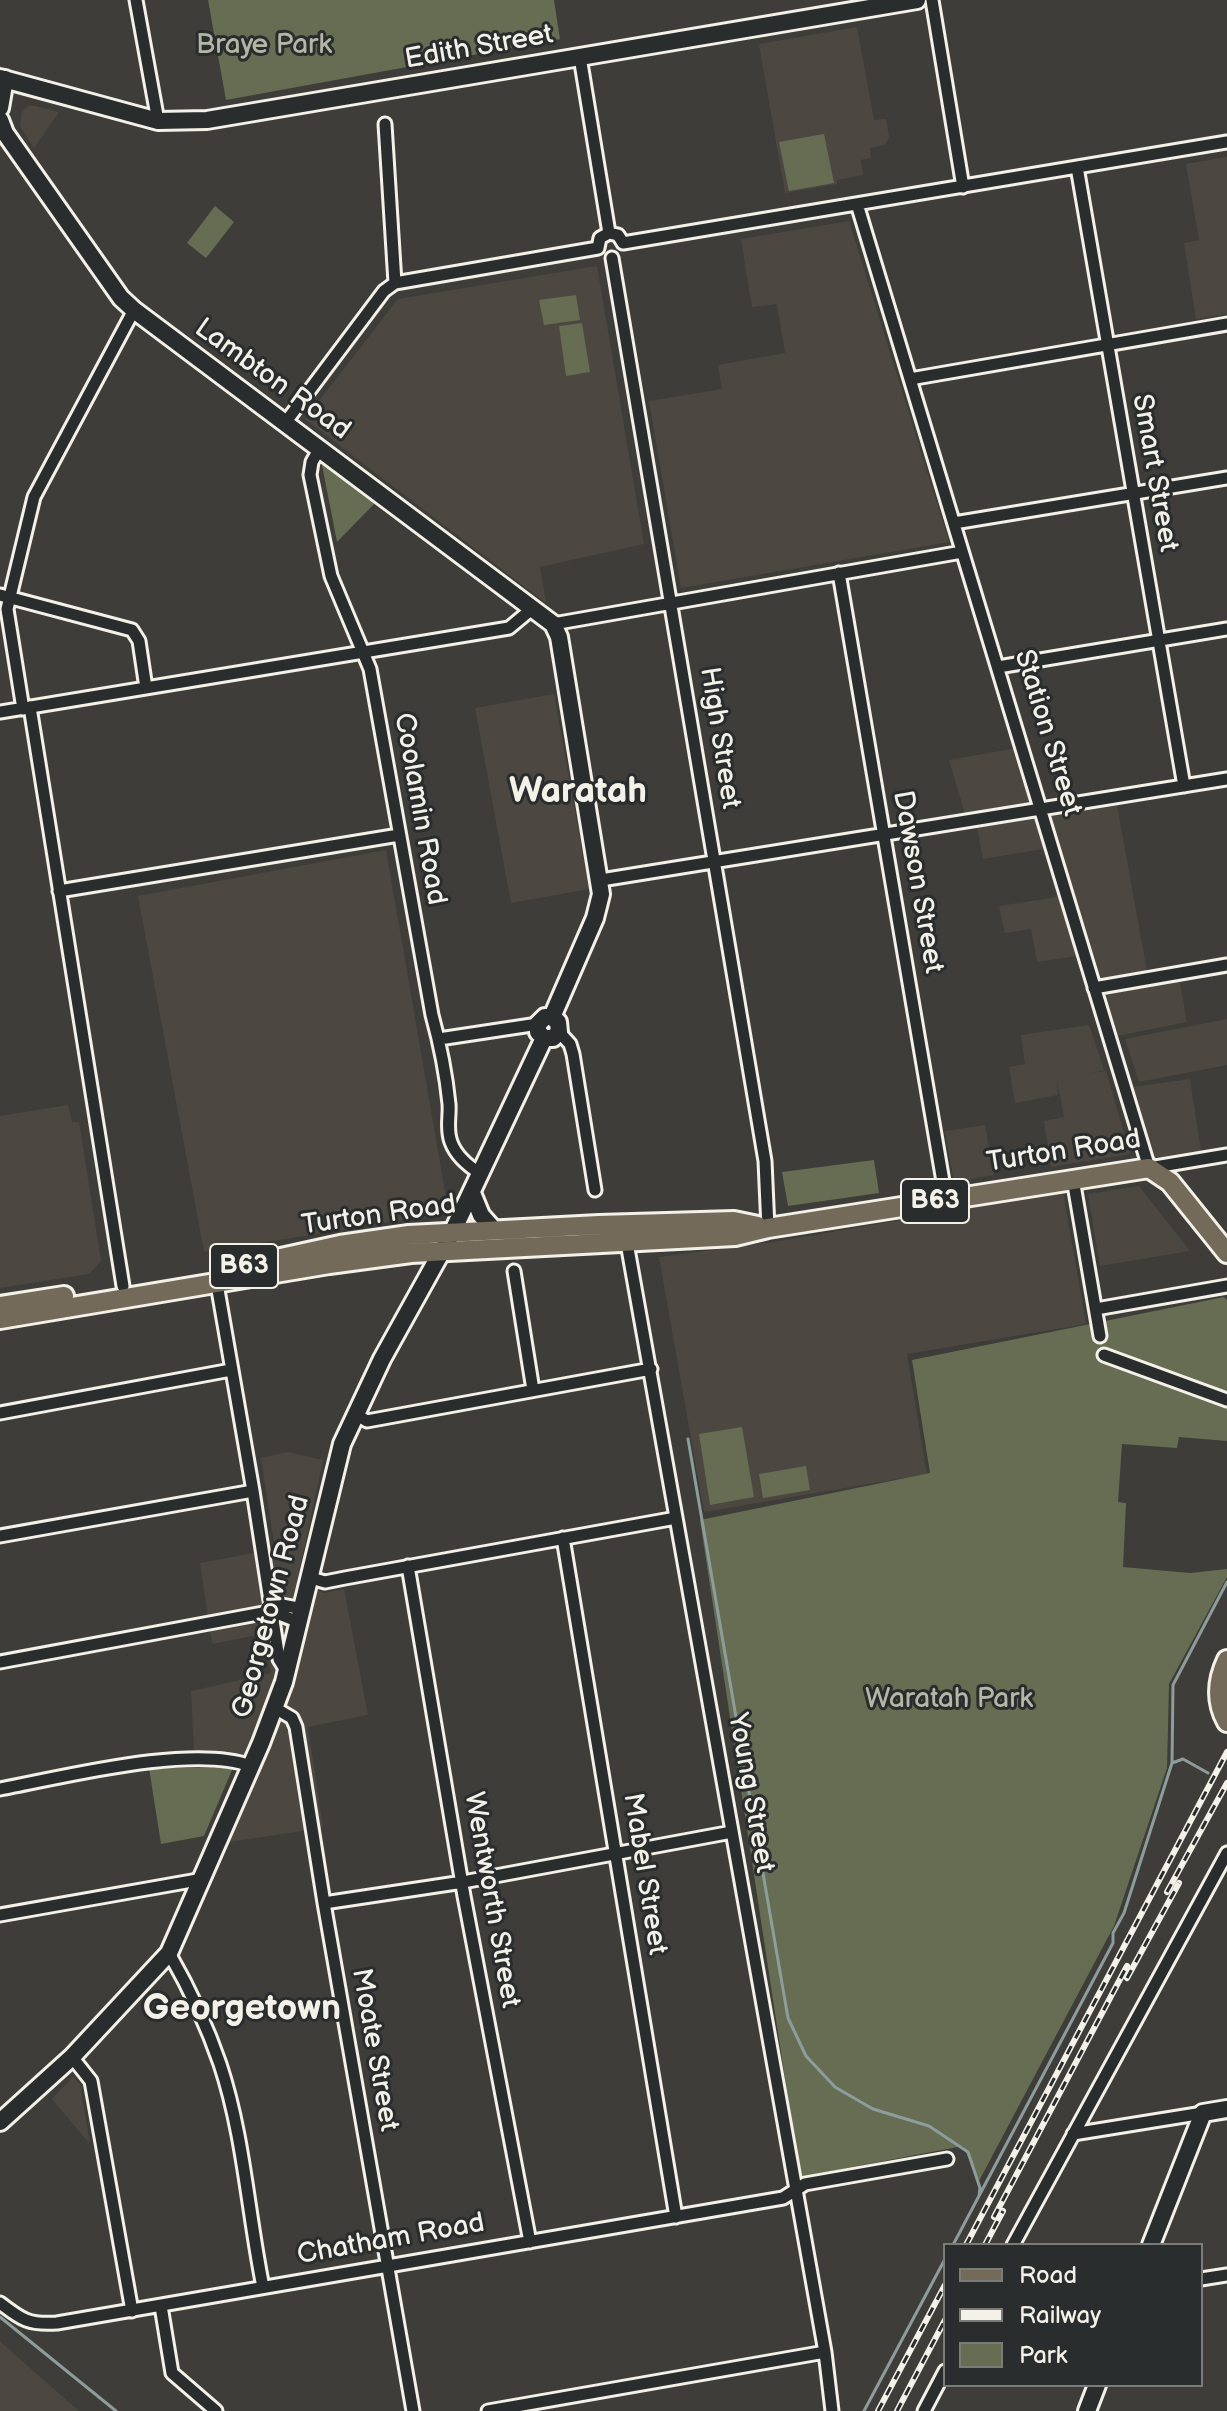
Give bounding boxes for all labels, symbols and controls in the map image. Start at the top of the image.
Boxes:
street label: Edith Street [402,18,556,78]
park label: Braye Park [196,29,332,63]
street label: Lambton Road [187,312,357,448]
street label: Smart Street [1124,392,1184,554]
street label: Station Street [1006,646,1088,820]
street label: High Street [691,665,747,811]
street label: Coolamin Road [386,710,452,908]
district label: Waratah [509,771,647,815]
street label: Dawson Street [884,788,950,976]
street label: Turton Road [985,1123,1143,1181]
road number: B63 [901,1179,969,1223]
street label: Turton Road [300,1189,458,1243]
road number: B63 [210,1244,278,1288]
street label: Georgetown Road [226,1492,318,1722]
park label: Waratah Park [865,1683,1033,1717]
street label: Young Street [719,1711,781,1875]
street label: Wentworth Street [455,1790,527,2010]
street label: Mabel Street [615,1791,673,1957]
street label: Moate Street [343,1966,405,2134]
district label: Georgetown [143,1988,341,2032]
street label: Chatham Road [295,2207,487,2273]
legend [943,2243,1203,2387]
text: Road [1019,2261,1077,2290]
text: Railway [1019,2301,1101,2330]
text: Park [1019,2341,1067,2370]

